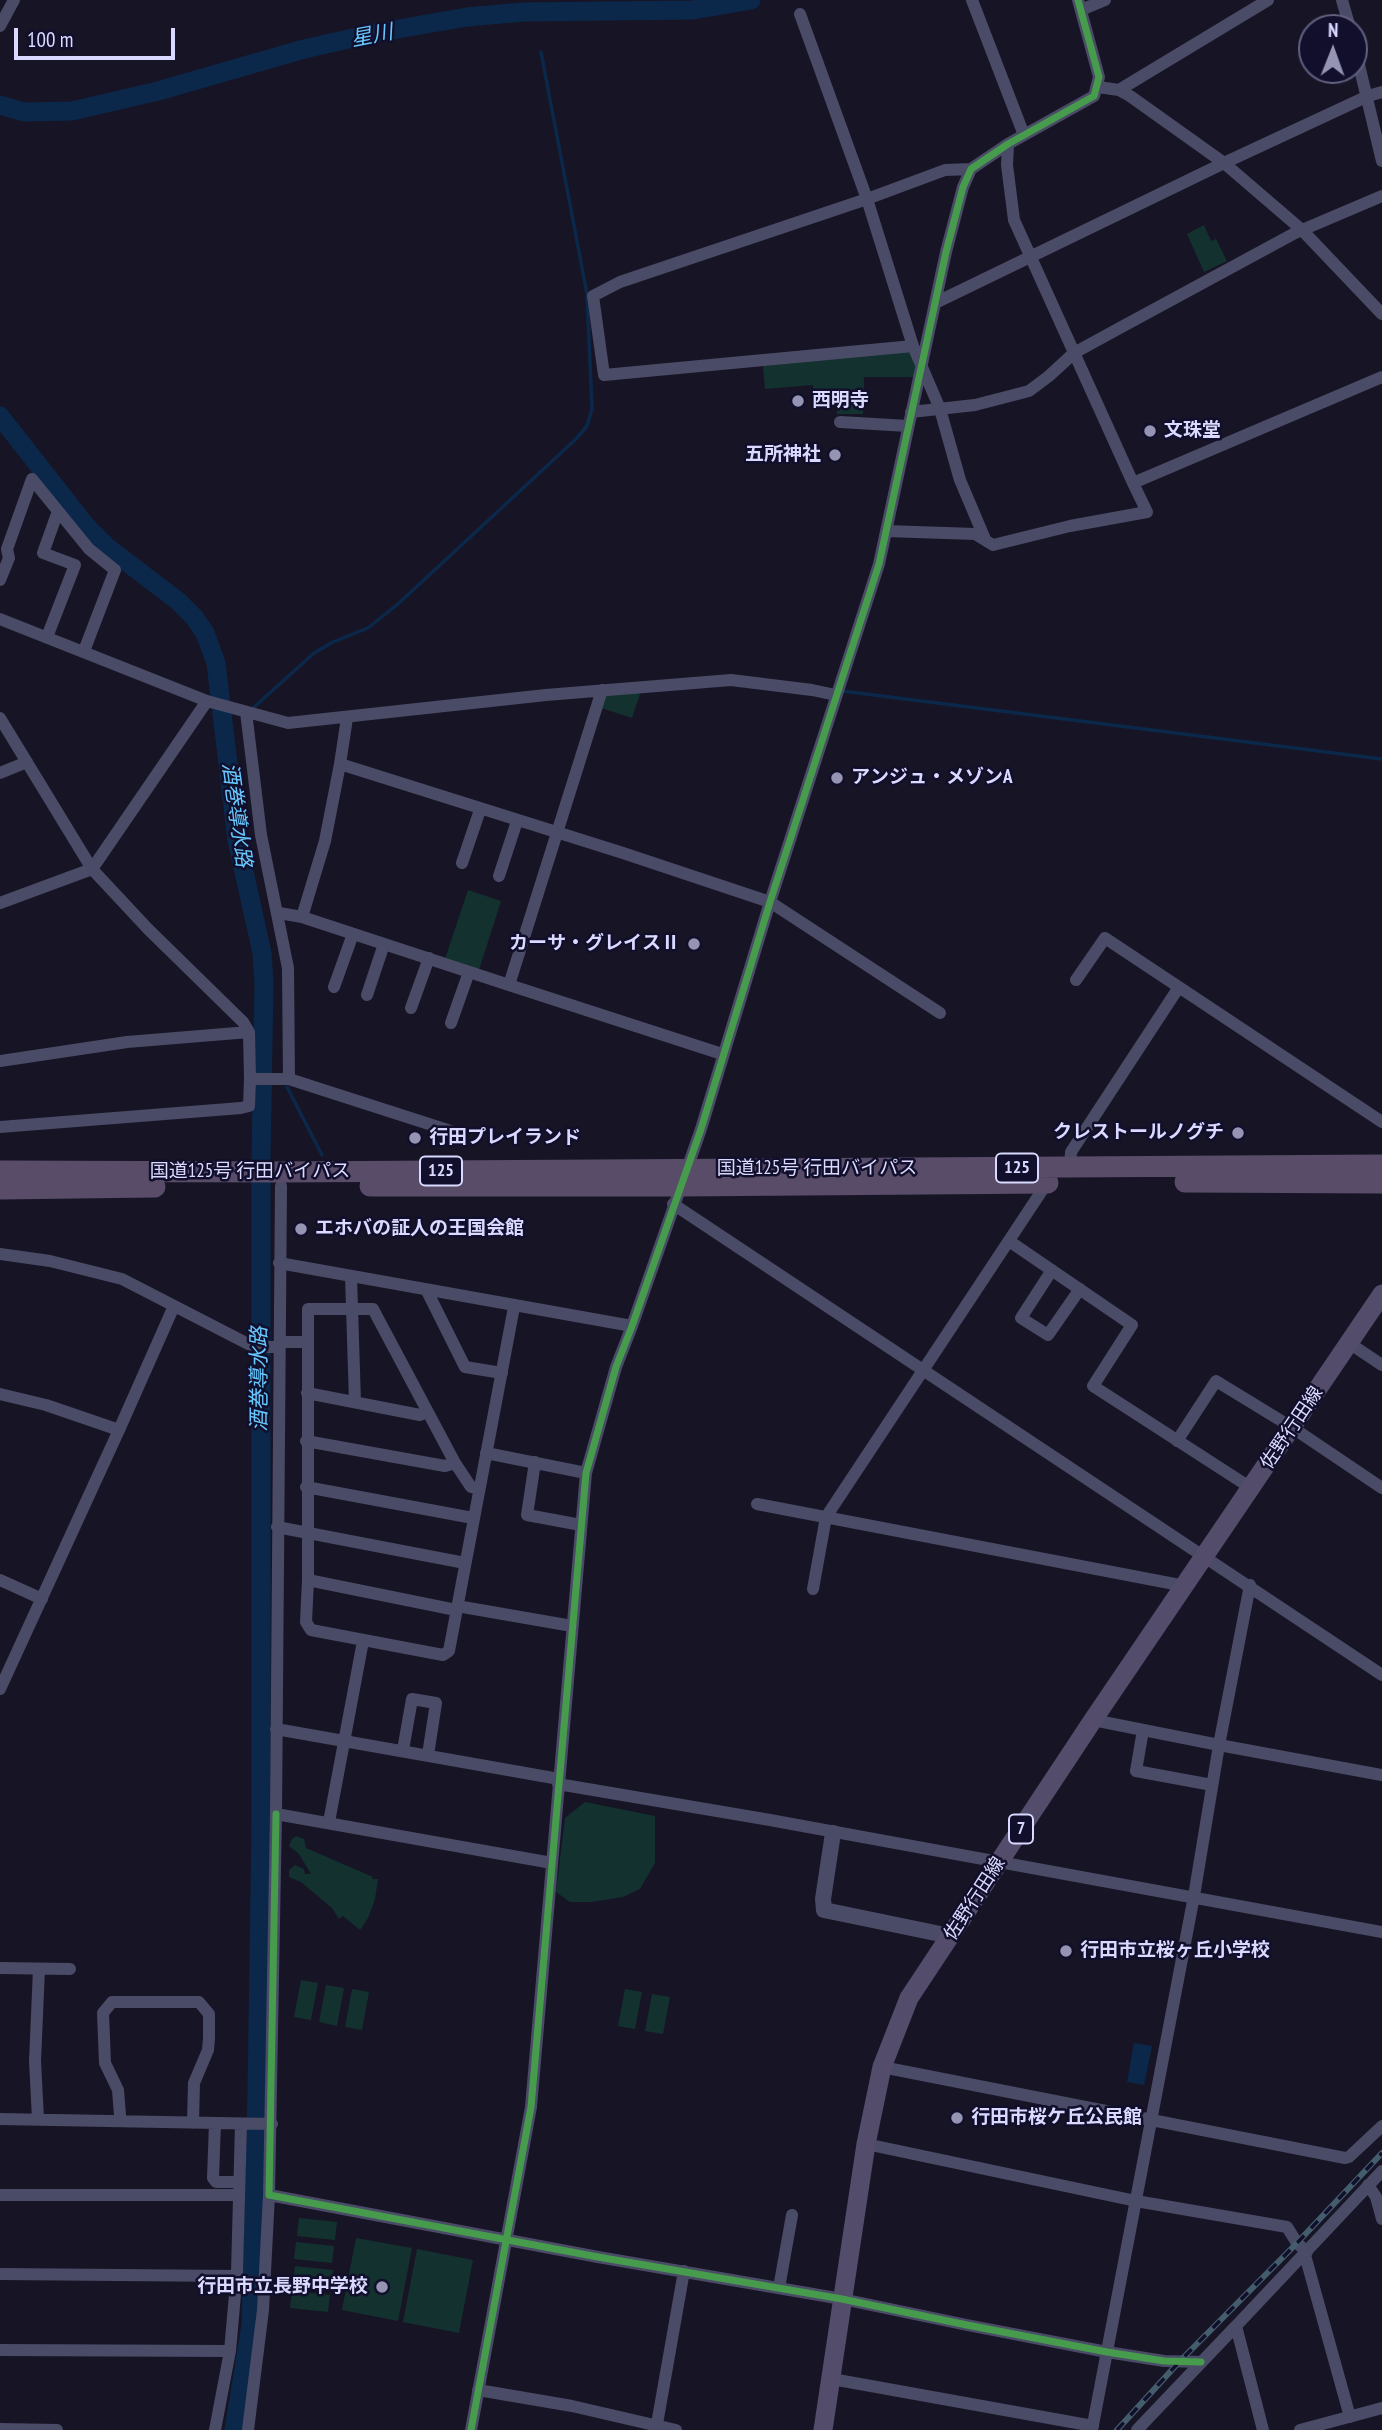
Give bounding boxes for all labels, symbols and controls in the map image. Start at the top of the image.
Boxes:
scale bar [18,14,178,58]
north arrow [1298,14,1368,84]
text: N [1328,18,1339,42]
water label: 星川 [349,20,395,52]
text: 100 m [27,26,73,53]
place label: 西明寺 [812,390,869,412]
marker: 西明寺 [790,393,806,409]
place label: 文珠堂 [1164,420,1221,442]
marker: 文珠堂 [1142,423,1158,439]
place label: 五所神社 [745,444,821,466]
marker: 五所神社 [827,447,843,463]
water label: 酒巻導水路 [216,761,256,869]
place label: アンジュ・メゾンA [851,767,1013,789]
marker: アンジュ・メゾンA [829,770,845,786]
place label: カーサ・グレイスⅡ [509,933,680,955]
marker: カーサ・グレイスⅡ [686,936,702,952]
place label: クレストールノグチ [1053,1122,1224,1144]
marker: クレストールノグチ [1230,1125,1246,1141]
place label: 行田プレイランド [429,1127,581,1149]
marker: 行田プレイランド [407,1130,423,1146]
road number: 125 [996,1154,1038,1182]
road number: 125 [420,1156,462,1186]
street label: 国道125号 行田バイパス [717,1158,917,1180]
street label: 国道125号 行田バイパス [150,1161,350,1183]
place label: エホバの証人の王国会館 [315,1218,524,1240]
marker: エホバの証人の王国会館 [293,1221,309,1237]
water label: 酒巻導水路 [247,1327,273,1431]
street label: 佐野行田線 [1256,1382,1328,1474]
road number: 7 [1009,1814,1033,1843]
street label: 佐野行田線 [940,1853,1010,1945]
place label: 行田市立桜ヶ丘小学校 [1080,1940,1270,1962]
marker: 行田市立桜ヶ丘小学校 [1058,1943,1074,1959]
place label: 行田市桜ケ丘公民館 [971,2107,1142,2129]
marker: 行田市桜ケ丘公民館 [949,2110,965,2126]
place label: 行田市立長野中学校 [197,2276,368,2298]
marker: 行田市立長野中学校 [374,2279,390,2295]

